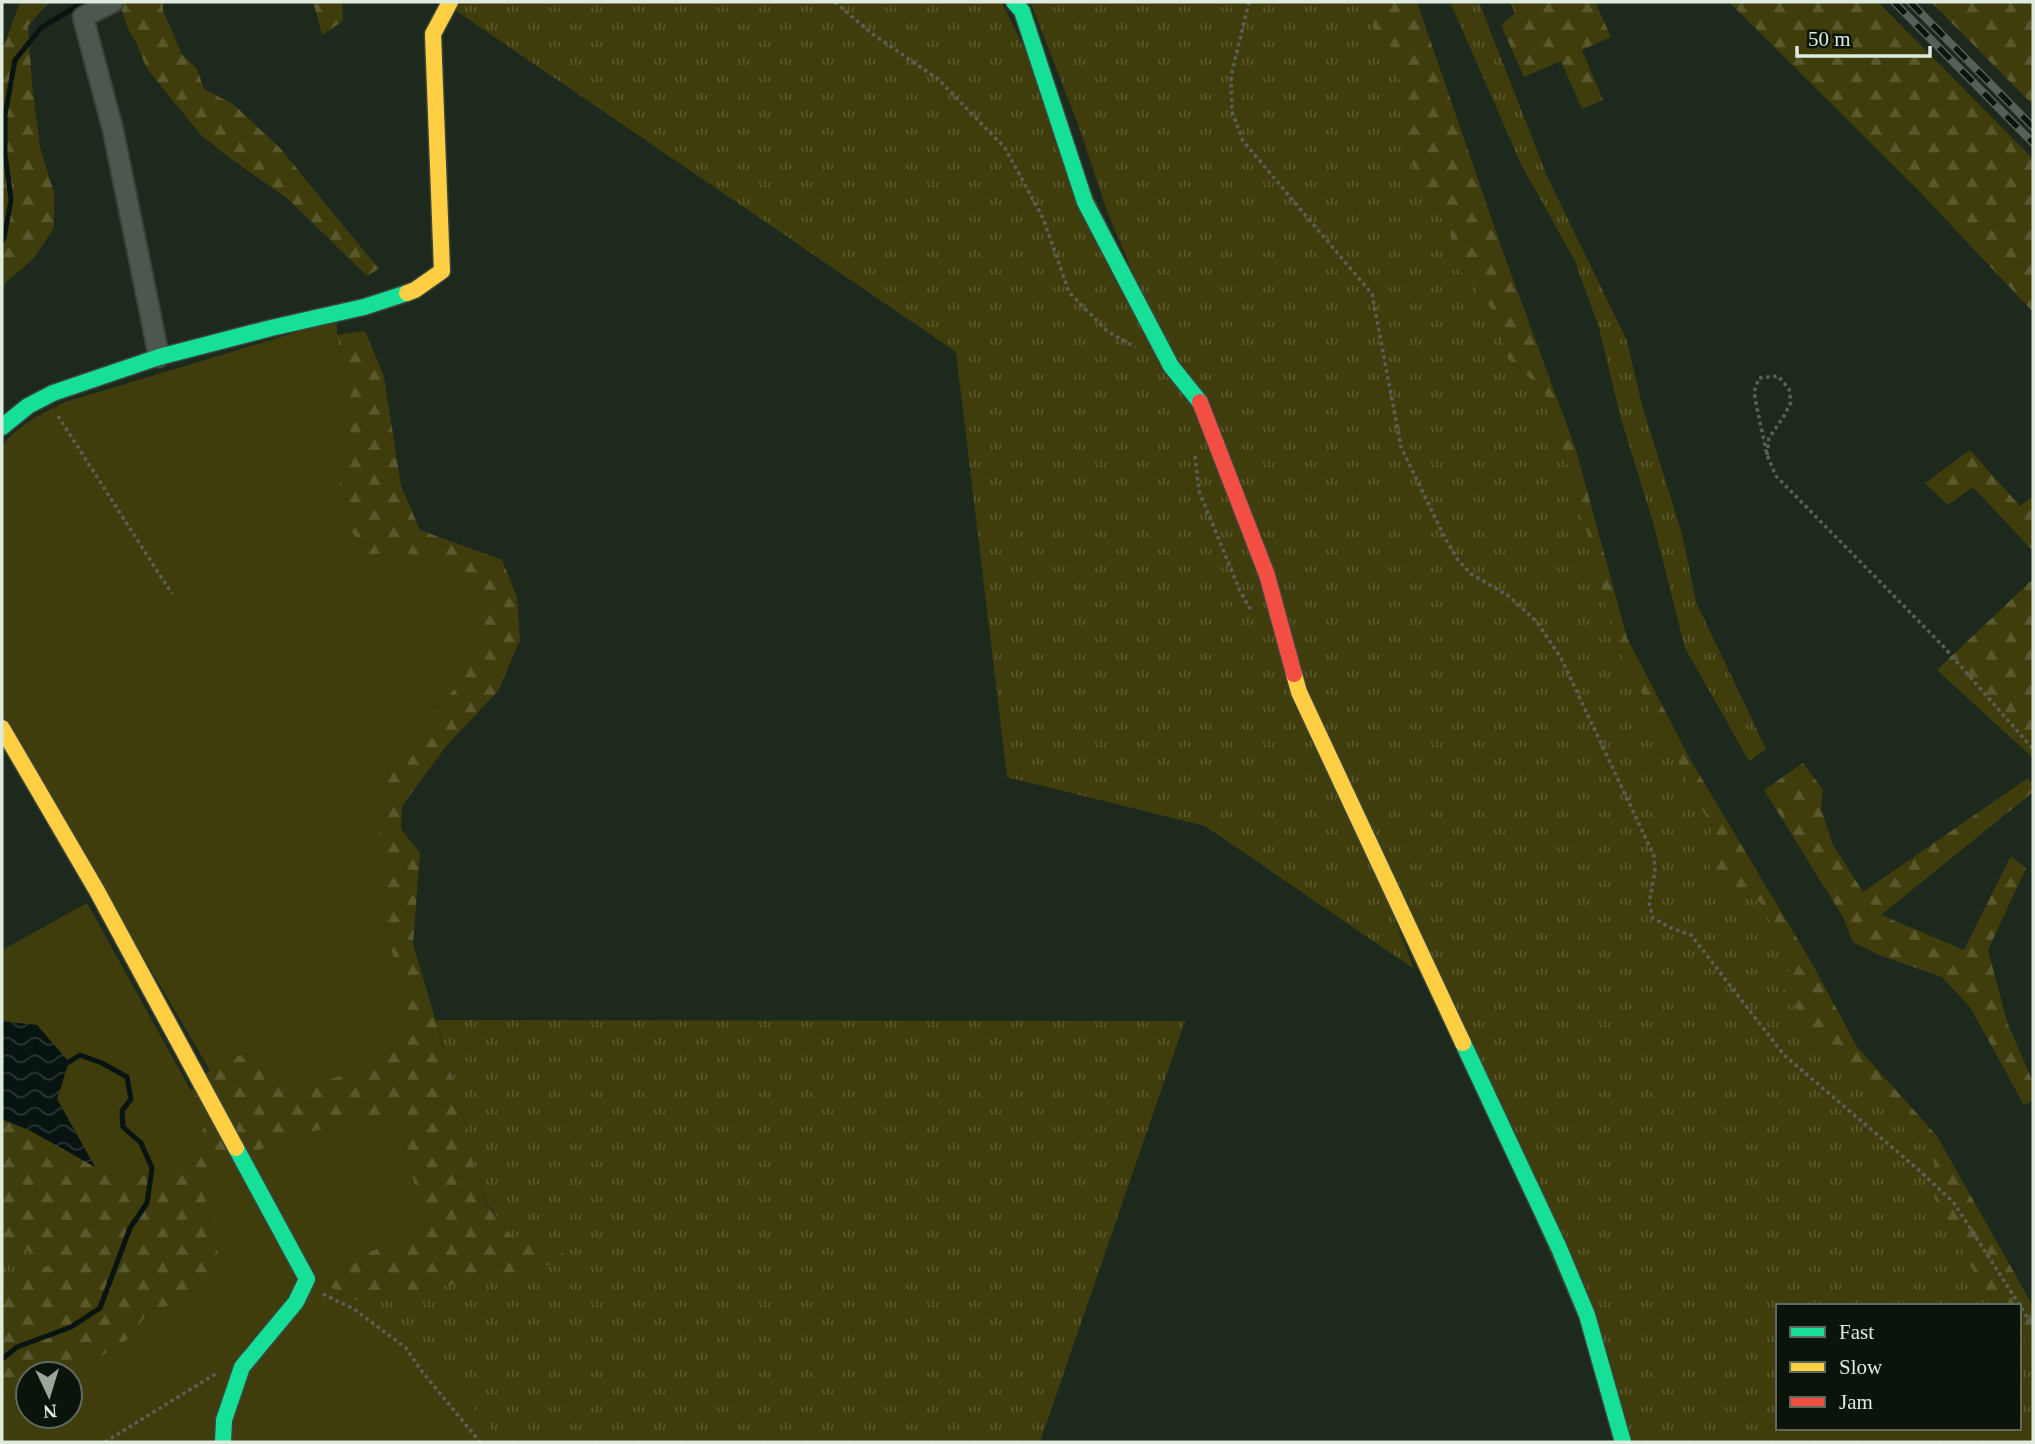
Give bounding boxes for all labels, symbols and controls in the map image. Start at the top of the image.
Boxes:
scale bar [1797,14,1930,58]
text: 50 m [1808,27,1851,51]
legend [1776,1304,2021,1430]
text: Fast [1839,1320,1874,1344]
text: Slow [1839,1355,1883,1379]
north arrow [14,1360,84,1430]
text: Jam [1839,1390,1873,1414]
text: N [42,1401,58,1422]

